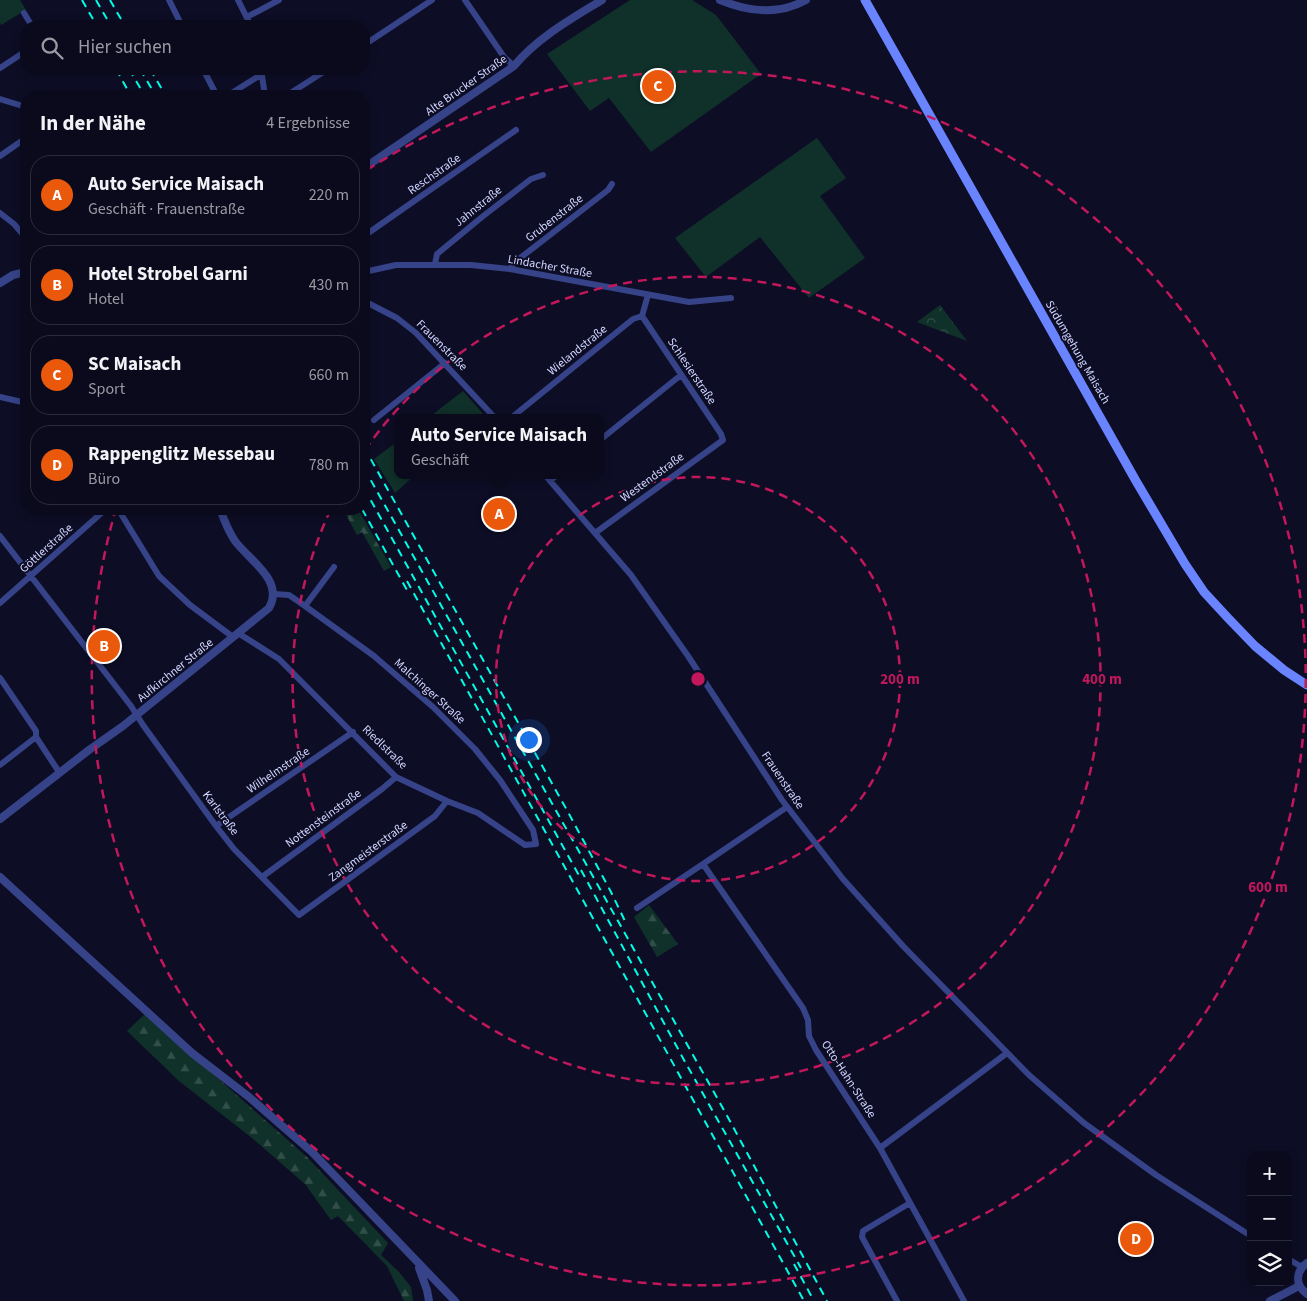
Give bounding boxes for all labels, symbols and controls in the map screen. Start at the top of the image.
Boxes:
search box [20,20,370,75]
icon: search [38,34,66,62]
text: Hier suchen [78,34,172,61]
street label: Alte Brucker Straße [422,51,511,120]
pin: C [642,67,674,105]
text: In der Nähe [40,108,146,138]
text: 4 Ergebnisse [266,112,350,134]
street label: Reschstraße [404,150,464,199]
text: Auto Service Maisach [88,171,264,198]
street label: Jahnstraße [451,182,506,231]
text: A [52,184,62,206]
text: 220 m [309,184,349,206]
street label: Grubenstraße [522,190,587,246]
text: Geschäft · Frauenstraße [88,198,245,220]
street label: Lindacher Straße [506,251,594,282]
text: Hotel Strobel Garni [88,261,248,288]
text: B [52,274,62,296]
text: 430 m [309,274,349,296]
text: Hotel [88,288,124,310]
street label: Südumgehung Maisach [1041,297,1114,407]
street label: Frauenstraße [412,316,471,375]
street label: Wielandstraße [544,321,611,380]
street label: Schlesierstraße [663,335,720,408]
text: SC Maisach [88,351,181,378]
text: C [52,364,62,386]
text: 660 m [309,364,349,386]
text: Sport [88,378,125,400]
popup [394,414,604,479]
text: Auto Service Maisach [411,422,587,449]
text: Rappenglitz Messebau [88,441,275,468]
street label: Westendstraße [617,448,688,506]
text: Geschäft [411,449,469,471]
text: D [52,454,62,476]
text: 780 m [309,454,349,476]
text: Büro [88,468,120,490]
pin: A [483,495,515,533]
street label: Göttlerstraße [16,520,77,577]
pin: B [88,627,120,665]
street label: Aufkirchner Straße [134,634,217,706]
street label: Malchinger Straße [390,655,469,728]
text: 200 m [880,669,920,690]
text: 400 m [1082,669,1122,690]
centre of rings [689,670,707,688]
street label: Riedlstraße [358,721,411,773]
your location [516,727,542,753]
street label: Wilhelmstraße [243,743,313,798]
street label: Frauenstraße [757,748,808,813]
street label: Nottensteinstraße [282,785,365,852]
street label: Karlstraße [198,787,243,839]
street label: Zangmeisterstraße [325,817,411,886]
text: 600 m [1248,877,1288,898]
street label: Otto-Hahn-Straße [817,1037,880,1121]
map controls [1247,1151,1292,1286]
button: + [1247,1151,1292,1196]
button: − [1247,1196,1292,1241]
pin: D [1120,1220,1152,1258]
button: layers [1247,1241,1292,1286]

